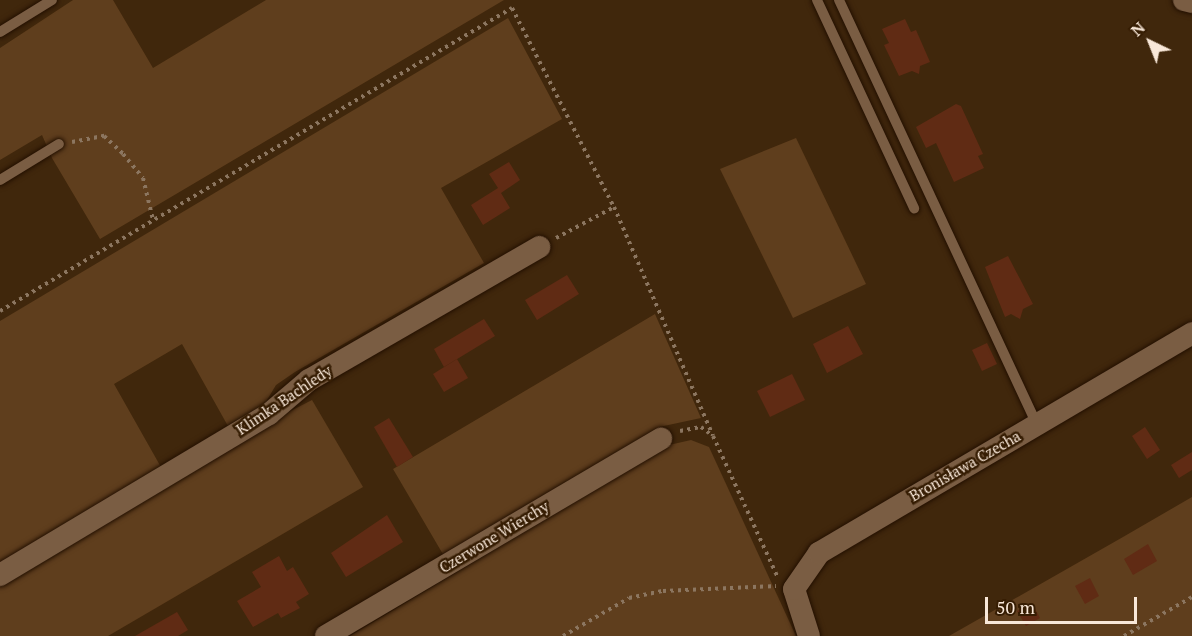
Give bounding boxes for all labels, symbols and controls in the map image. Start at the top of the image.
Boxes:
north arrow [1120,12,1180,72]
text: N [1126,17,1150,41]
street label: Klimka Bachledy [233,361,335,439]
street label: Bronisława Czecha [906,427,1024,505]
street label: Czerwone Wierchy [436,497,552,577]
scale bar [988,585,1140,623]
text: 50 m [996,595,1035,619]

